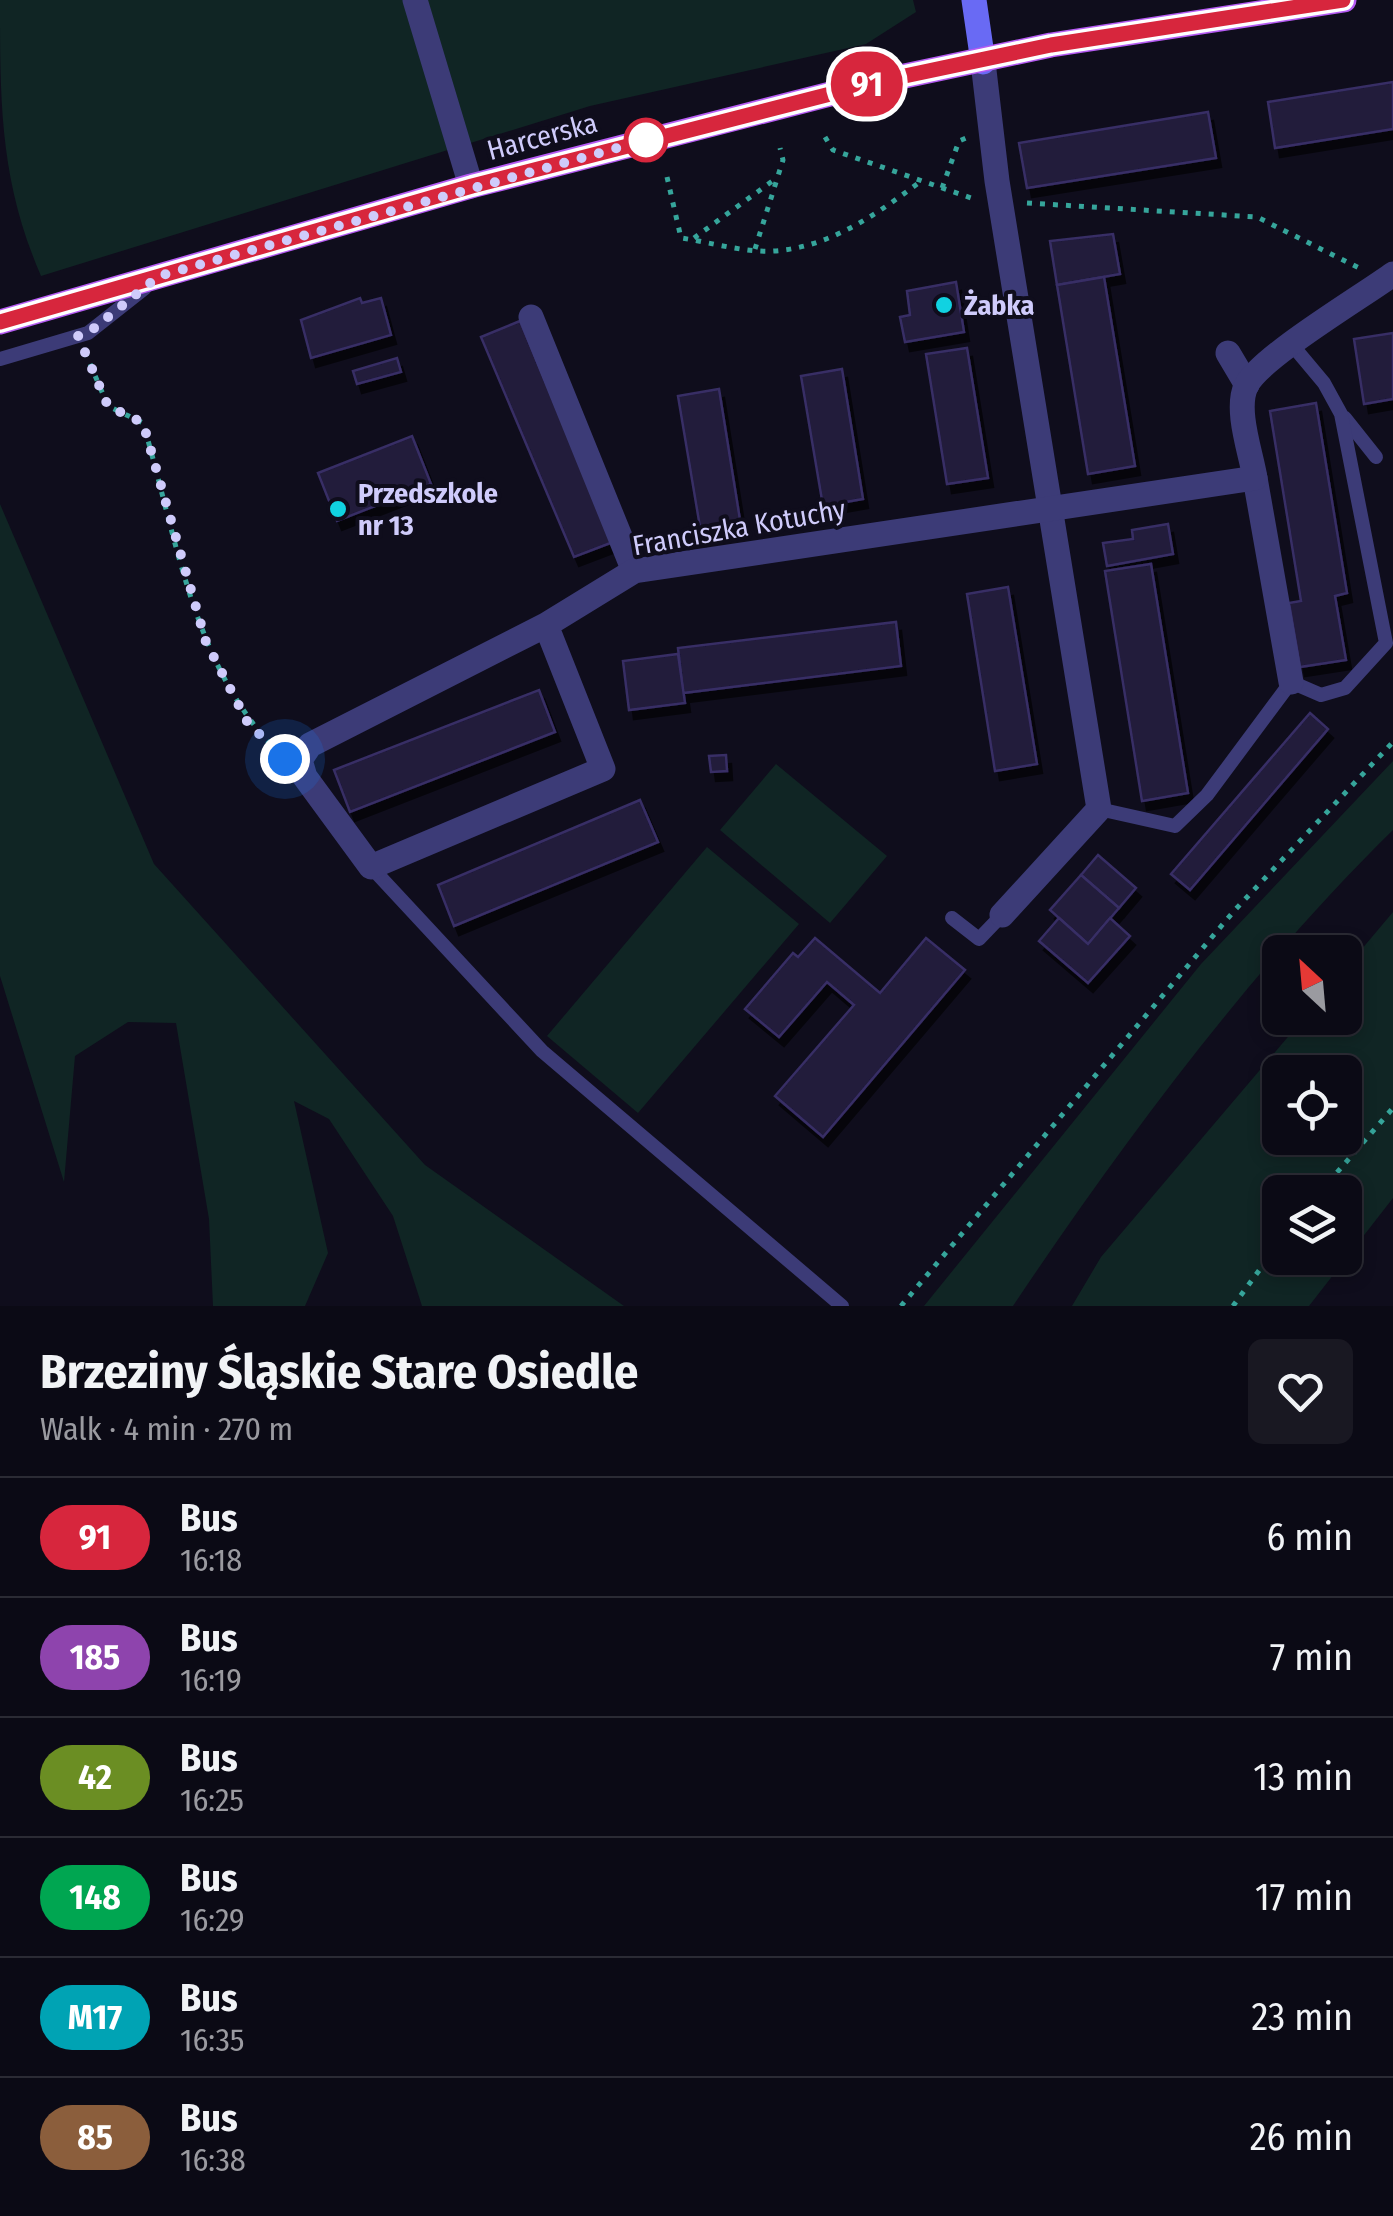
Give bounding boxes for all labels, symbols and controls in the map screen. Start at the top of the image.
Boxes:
line badge: 91 [822,52,912,116]
text: 91 [851,63,883,105]
street label: Harcerska [483,106,601,167]
unlabelled marker [625,119,667,161]
place label: Żabka [964,289,1034,322]
marker: Żabka [933,294,955,316]
place label: Przedszkole nr 13 [358,477,498,542]
street label: Franciszka Kotuchy [630,492,849,562]
marker: Przedszkole nr 13 [327,498,349,520]
your location [260,734,310,784]
north arrow [1262,935,1362,1035]
map controls [1262,935,1362,1275]
button: locate [1262,1055,1362,1155]
button: layers [1262,1175,1362,1275]
button: heart [1248,1339,1353,1444]
text: Brzeziny Śląskie Stare Osiedle [40,1343,638,1401]
text: Walk · 4 min · 270 m [40,1410,293,1448]
text: Bus [180,1495,238,1541]
text: 6 min [1266,1514,1353,1560]
text: 91 [79,1516,111,1558]
text: 16:18 [180,1541,242,1579]
text: Bus [180,1615,238,1661]
text: 7 min [1270,1634,1353,1680]
text: 185 [70,1636,120,1678]
text: 16:19 [180,1661,242,1699]
text: Bus [180,1735,238,1781]
text: 13 min [1253,1754,1353,1800]
text: 42 [78,1756,112,1798]
text: 16:25 [180,1781,244,1819]
text: Bus [180,1855,238,1901]
text: 17 min [1255,1874,1353,1920]
text: 148 [69,1876,121,1918]
text: 16:29 [180,1901,245,1939]
text: Bus [180,1975,238,2021]
text: 23 min [1251,1994,1353,2040]
text: M17 [68,1996,122,2038]
text: 16:35 [180,2021,245,2059]
text: Bus [180,2095,238,2141]
text: 26 min [1250,2114,1353,2160]
text: 85 [77,2116,113,2158]
text: 16:38 [180,2141,246,2179]

